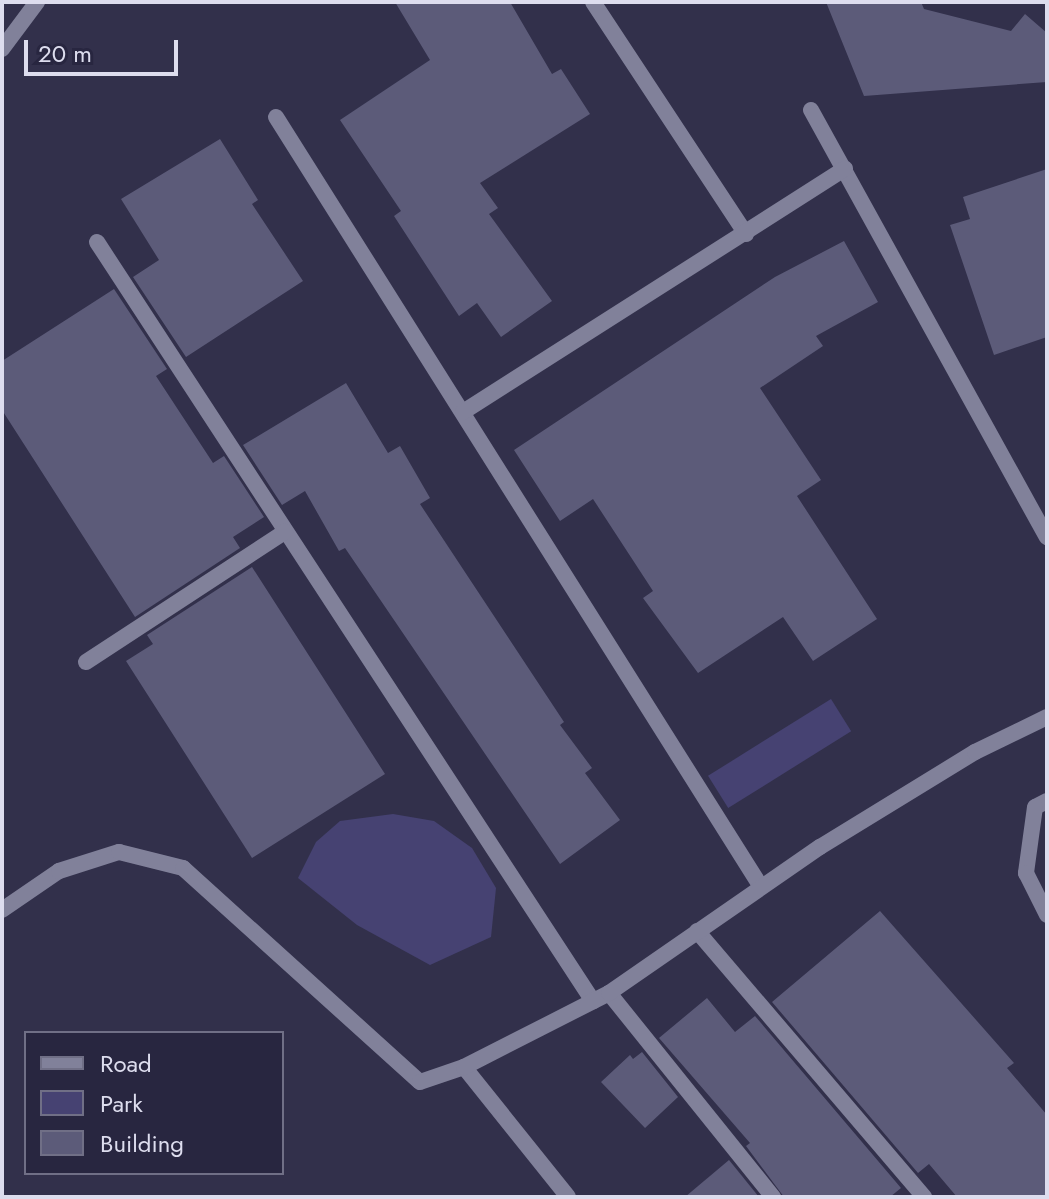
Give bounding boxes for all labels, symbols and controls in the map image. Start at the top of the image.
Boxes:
scale bar [28,24,182,74]
text: 20 m [38,36,92,71]
legend [24,1031,284,1175]
text: Road [100,1046,152,1081]
text: Park [100,1086,143,1121]
text: Building [100,1126,184,1161]

